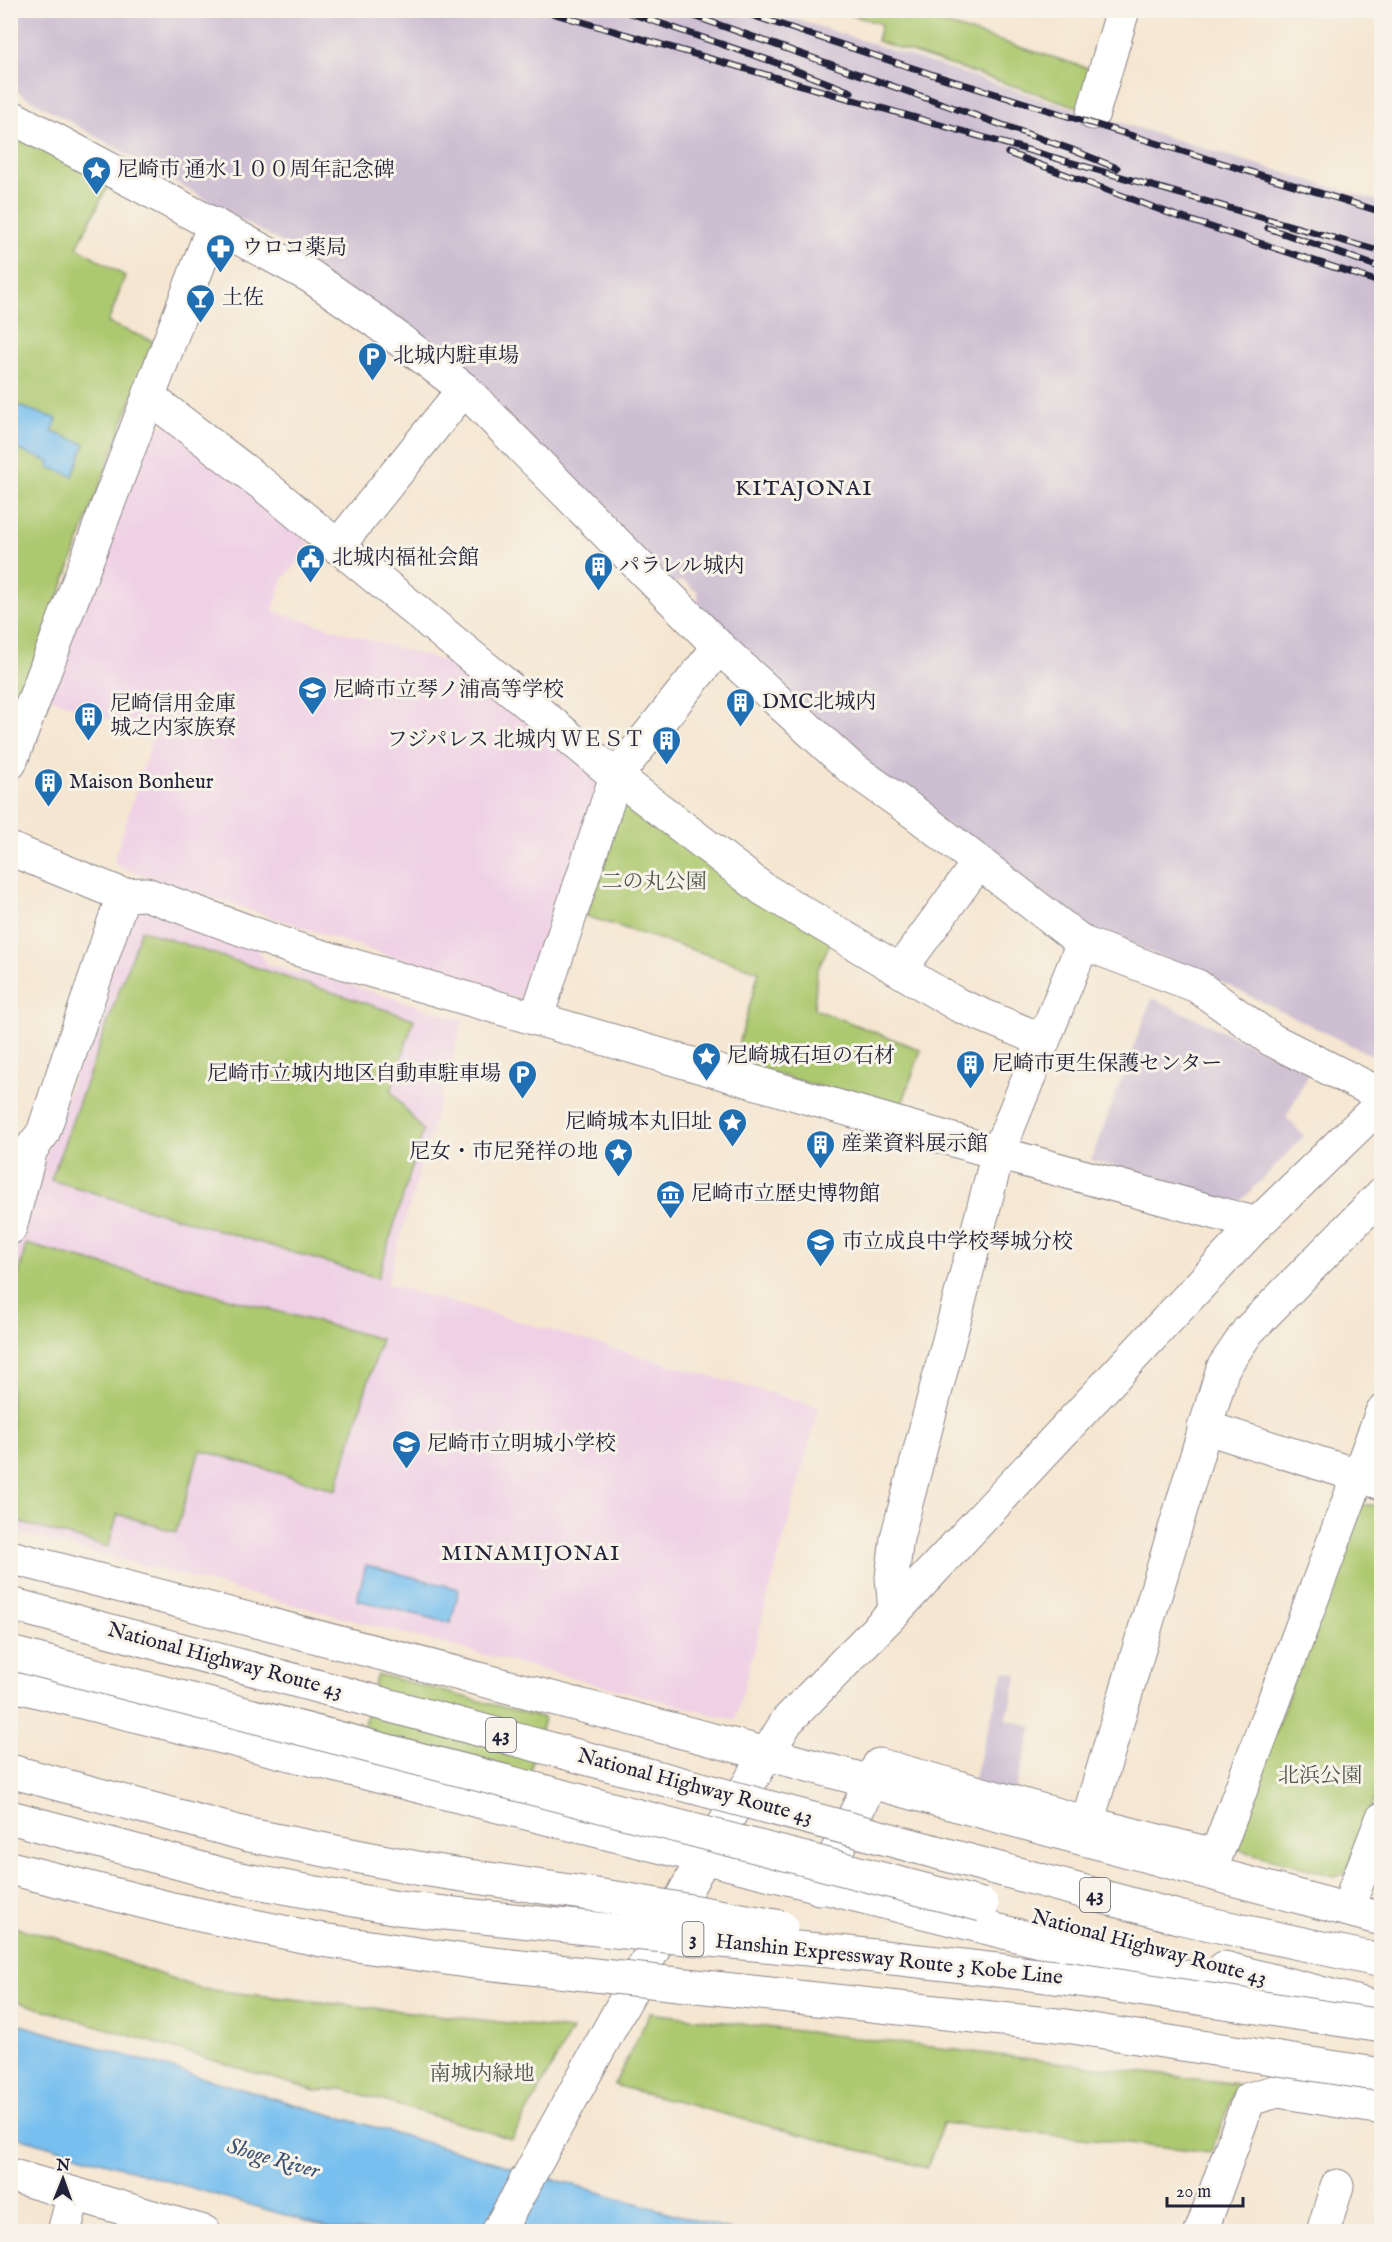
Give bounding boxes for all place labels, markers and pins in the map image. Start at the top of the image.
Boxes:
place icon: 尼崎市 通水１００周年記念碑 [80,154,112,196]
place label: 尼崎市 通水１００周年記念碑 [117,157,395,184]
pharmacy icon: ウロコ薬局 [205,232,237,274]
place label: ウロコ薬局 [242,235,347,262]
bar icon: 土佐 [185,282,217,324]
place label: 土佐 [222,285,264,312]
parking icon: 北城内駐車場 [356,340,388,382]
place label: 北城内駐車場 [393,343,519,370]
public building icon: 北城内福祉会館 [295,542,327,584]
place label: 北城内福祉会館 [332,545,479,572]
building icon: パラレル城内 [582,550,614,592]
place label: パラレル城内 [619,553,744,580]
school or university icon: 尼崎市立琴ノ浦高等学校 [296,674,328,716]
place label: 尼崎市立琴ノ浦高等学校 [333,677,564,704]
building icon: DMC北城内 [725,686,757,728]
place label: DMC北城内 [762,689,876,716]
place label: 尼崎信用金庫 城之内家族寮 [110,691,236,742]
building icon: 尼崎信用金庫 城之内家族寮 [73,700,105,742]
building icon: フジパレス 北城内 ＷＥＳＴ [650,724,682,766]
place label: フジパレス 北城内 ＷＥＳＴ [387,727,645,754]
building icon: Maison Bonheur [32,766,64,808]
place label: Maison Bonheur [69,769,214,796]
place icon: 尼崎城石垣の石材 [690,1040,722,1082]
place label: 尼崎城石垣の石材 [727,1043,895,1070]
building icon: 尼崎市更生保護センター [955,1048,987,1090]
place label: 尼崎市更生保護センター [992,1051,1222,1078]
parking icon: 尼崎市立城内地区自動車駐車場 [506,1058,538,1100]
place label: 尼崎市立城内地区自動車駐車場 [207,1061,501,1088]
place icon: 尼崎城本丸旧址 [717,1106,749,1148]
place label: 尼崎城本丸旧址 [565,1109,712,1136]
building icon: 産業資料展示館 [804,1128,836,1170]
place label: 産業資料展示館 [841,1131,988,1158]
place icon: 尼女・市尼発祥の地 [603,1136,635,1178]
place label: 尼女・市尼発祥の地 [409,1139,598,1166]
museum icon: 尼崎市立歴史博物館 [654,1178,686,1220]
place label: 尼崎市立歴史博物館 [691,1181,880,1208]
school or university icon: 市立成良中学校琴城分校 [805,1226,837,1268]
place label: 市立成良中学校琴城分校 [842,1229,1073,1256]
school or university icon: 尼崎市立明城小学校 [390,1428,422,1470]
place label: 尼崎市立明城小学校 [427,1431,616,1458]

